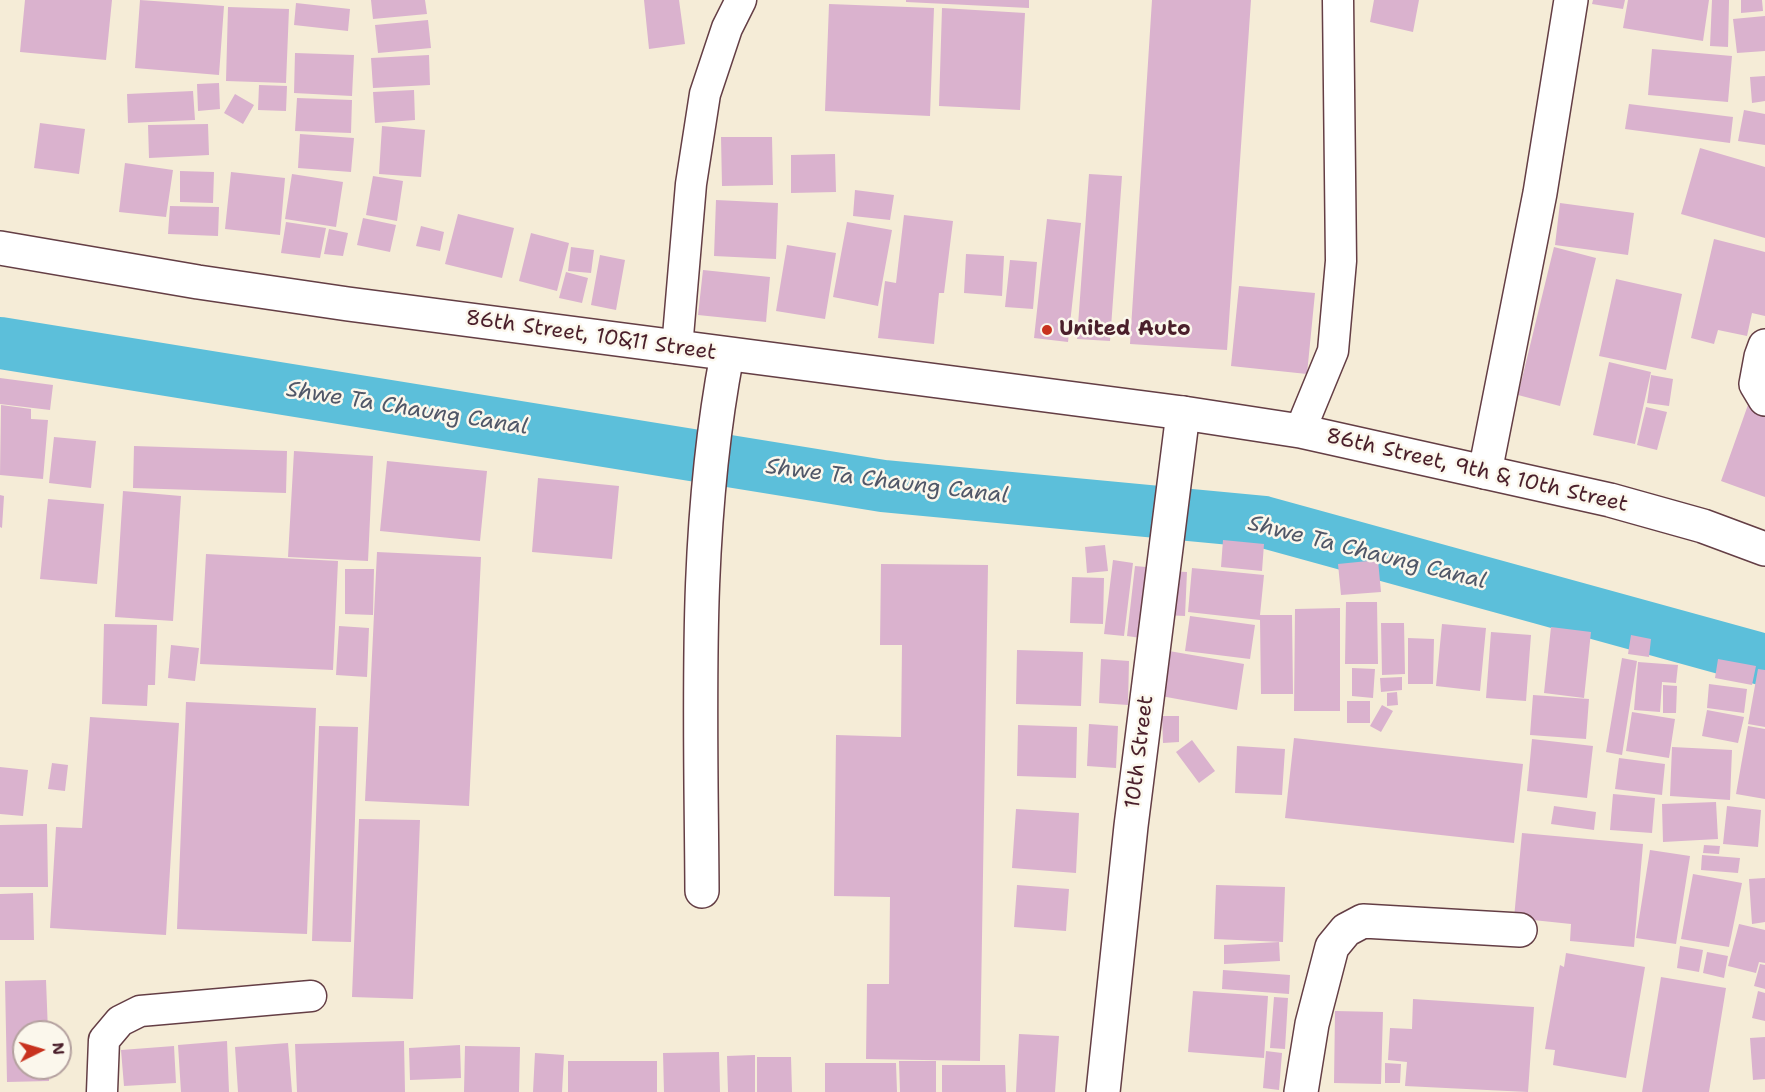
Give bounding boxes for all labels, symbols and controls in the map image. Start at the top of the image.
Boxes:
street label: 86th Street, 10&11 Street [464,306,718,366]
place label: United Auto [1059,317,1191,343]
marker: United Auto [1040,323,1054,337]
water label: Shwe Ta Chaung Canal [284,377,530,441]
street label: 86th Street, 9th & 10th Street [1324,424,1630,518]
water label: Shwe Ta Chaung Canal [764,454,1010,510]
water label: Shwe Ta Chaung Canal [1245,511,1489,595]
street label: 10th Street [1121,694,1159,810]
north arrow [12,1020,72,1080]
text: N [47,1041,69,1056]

